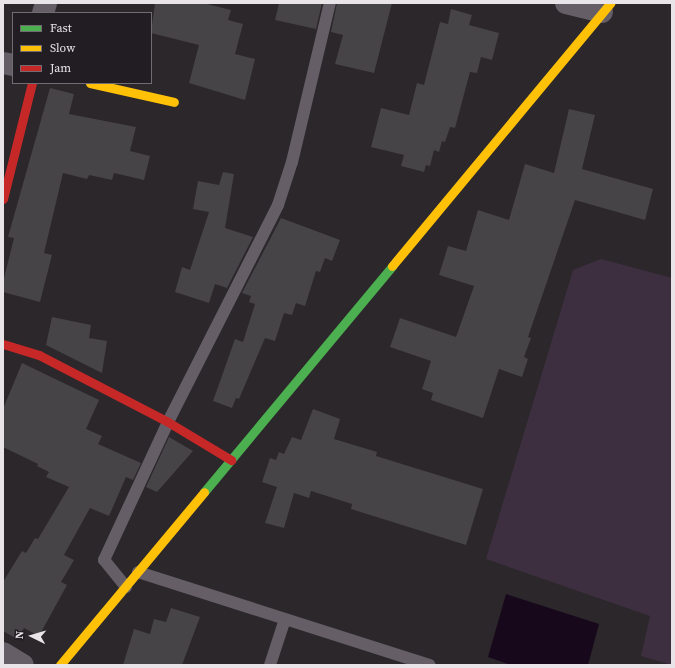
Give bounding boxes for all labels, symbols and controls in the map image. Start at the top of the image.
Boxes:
legend [12,12,152,84]
text: Fast [50,20,72,36]
text: Slow [50,40,75,56]
text: Jam [50,60,71,76]
north arrow [12,616,52,656]
text: N [12,630,27,640]

